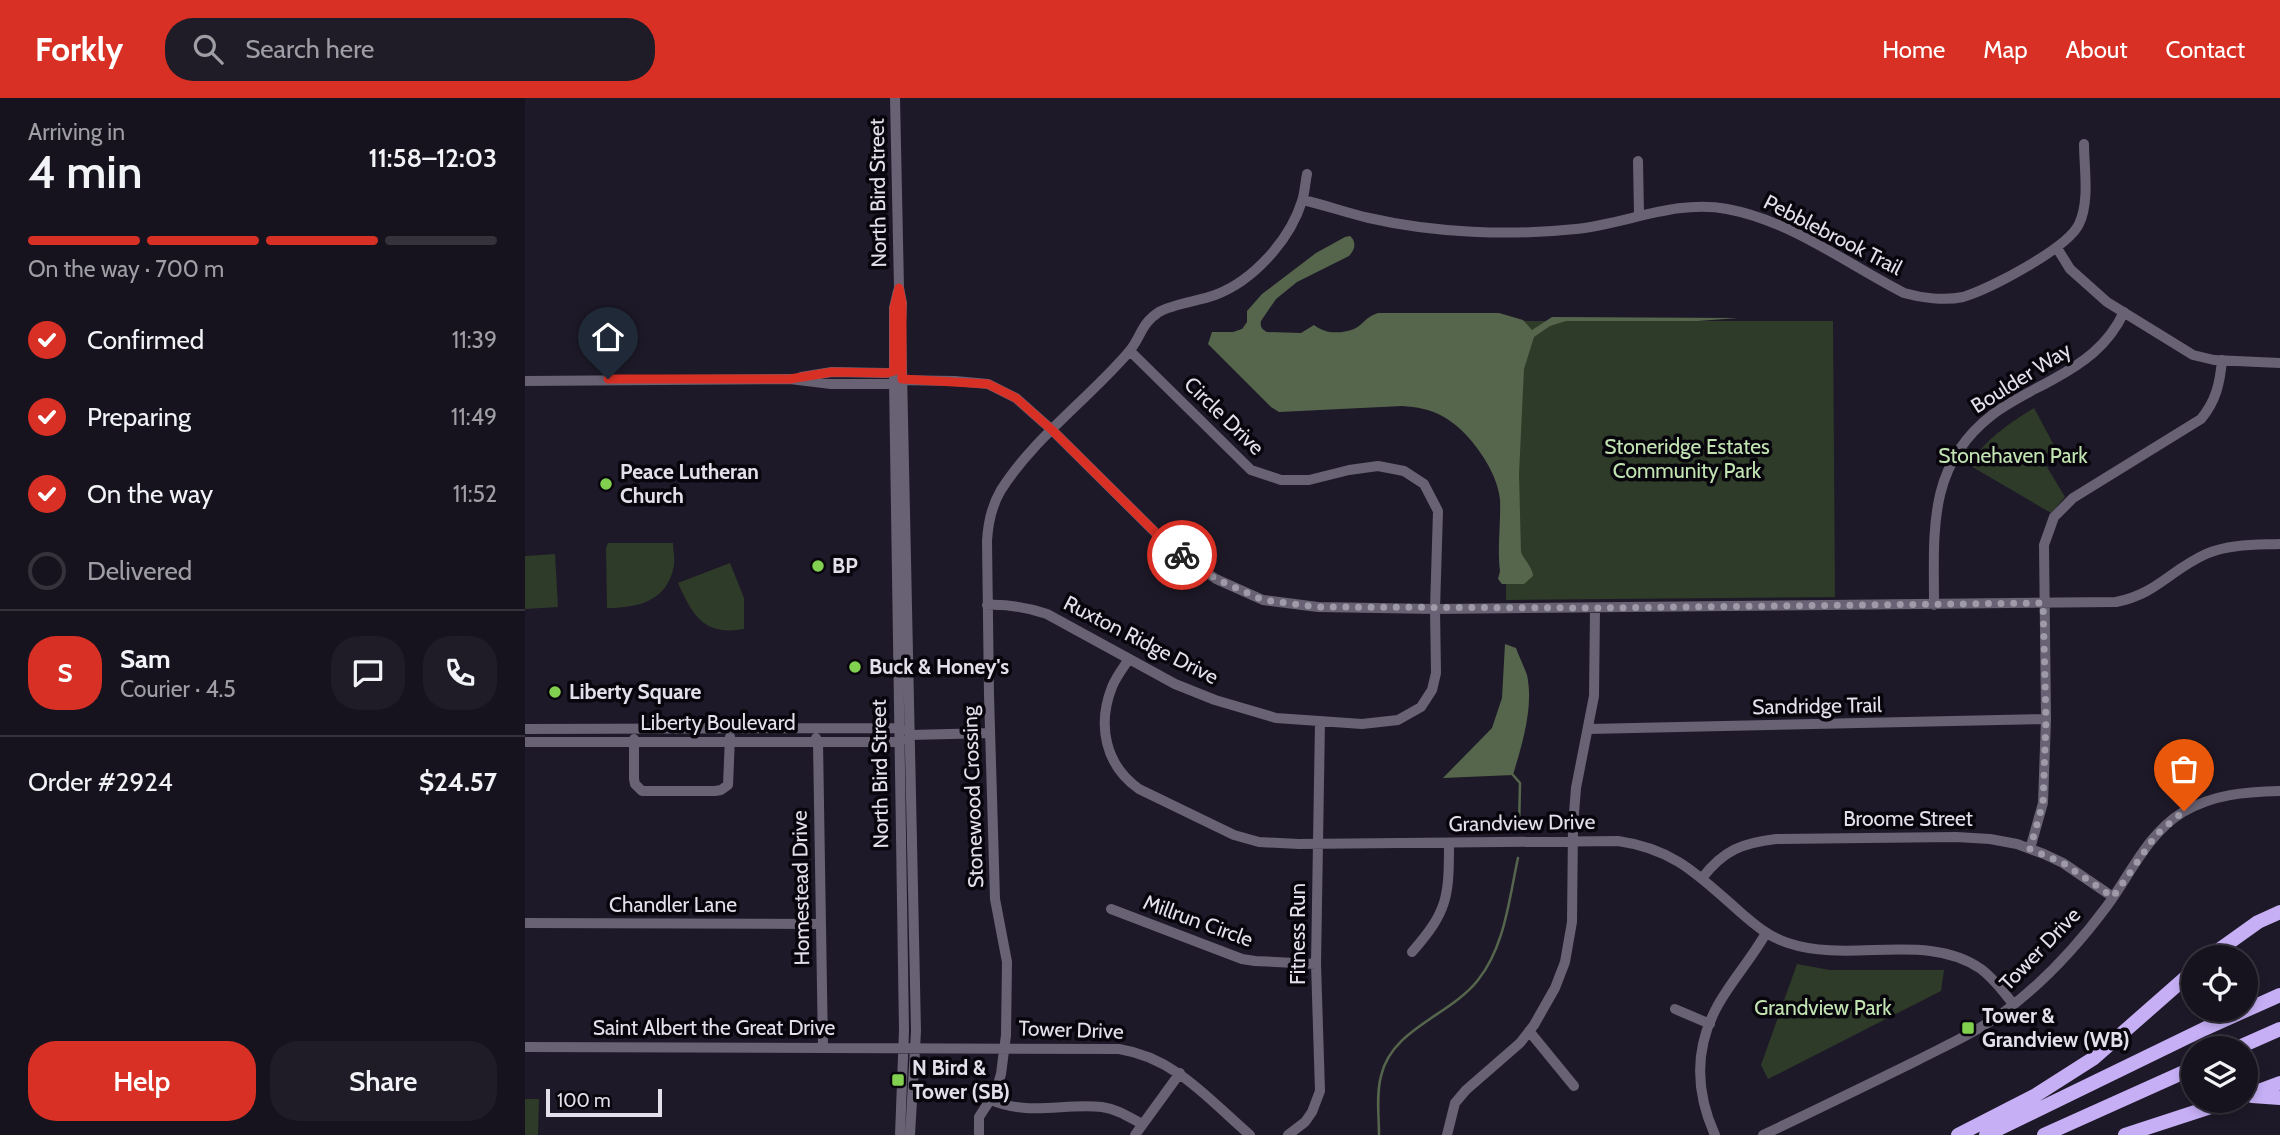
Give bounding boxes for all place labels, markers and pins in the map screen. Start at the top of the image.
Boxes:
pin [578,307,638,379]
place label: Peace Lutheran Church [620,459,759,508]
marker: Peace Lutheran Church [598,476,614,492]
place label: BP [832,553,858,578]
marker: BP [810,558,826,574]
place label: Buck & Honey's [869,654,1009,679]
marker: Buck & Honey's [847,659,863,675]
place label: Liberty Square [569,679,701,704]
marker: Liberty Square [547,684,563,700]
pin [2154,739,2214,811]
place label: Tower & Grandview (WB) [1982,1003,2130,1052]
marker: Tower & Grandview (WB) [1960,1020,1976,1036]
place label: N Bird & Tower (SB) [912,1055,1010,1104]
marker: N Bird & Tower (SB) [890,1072,906,1088]

